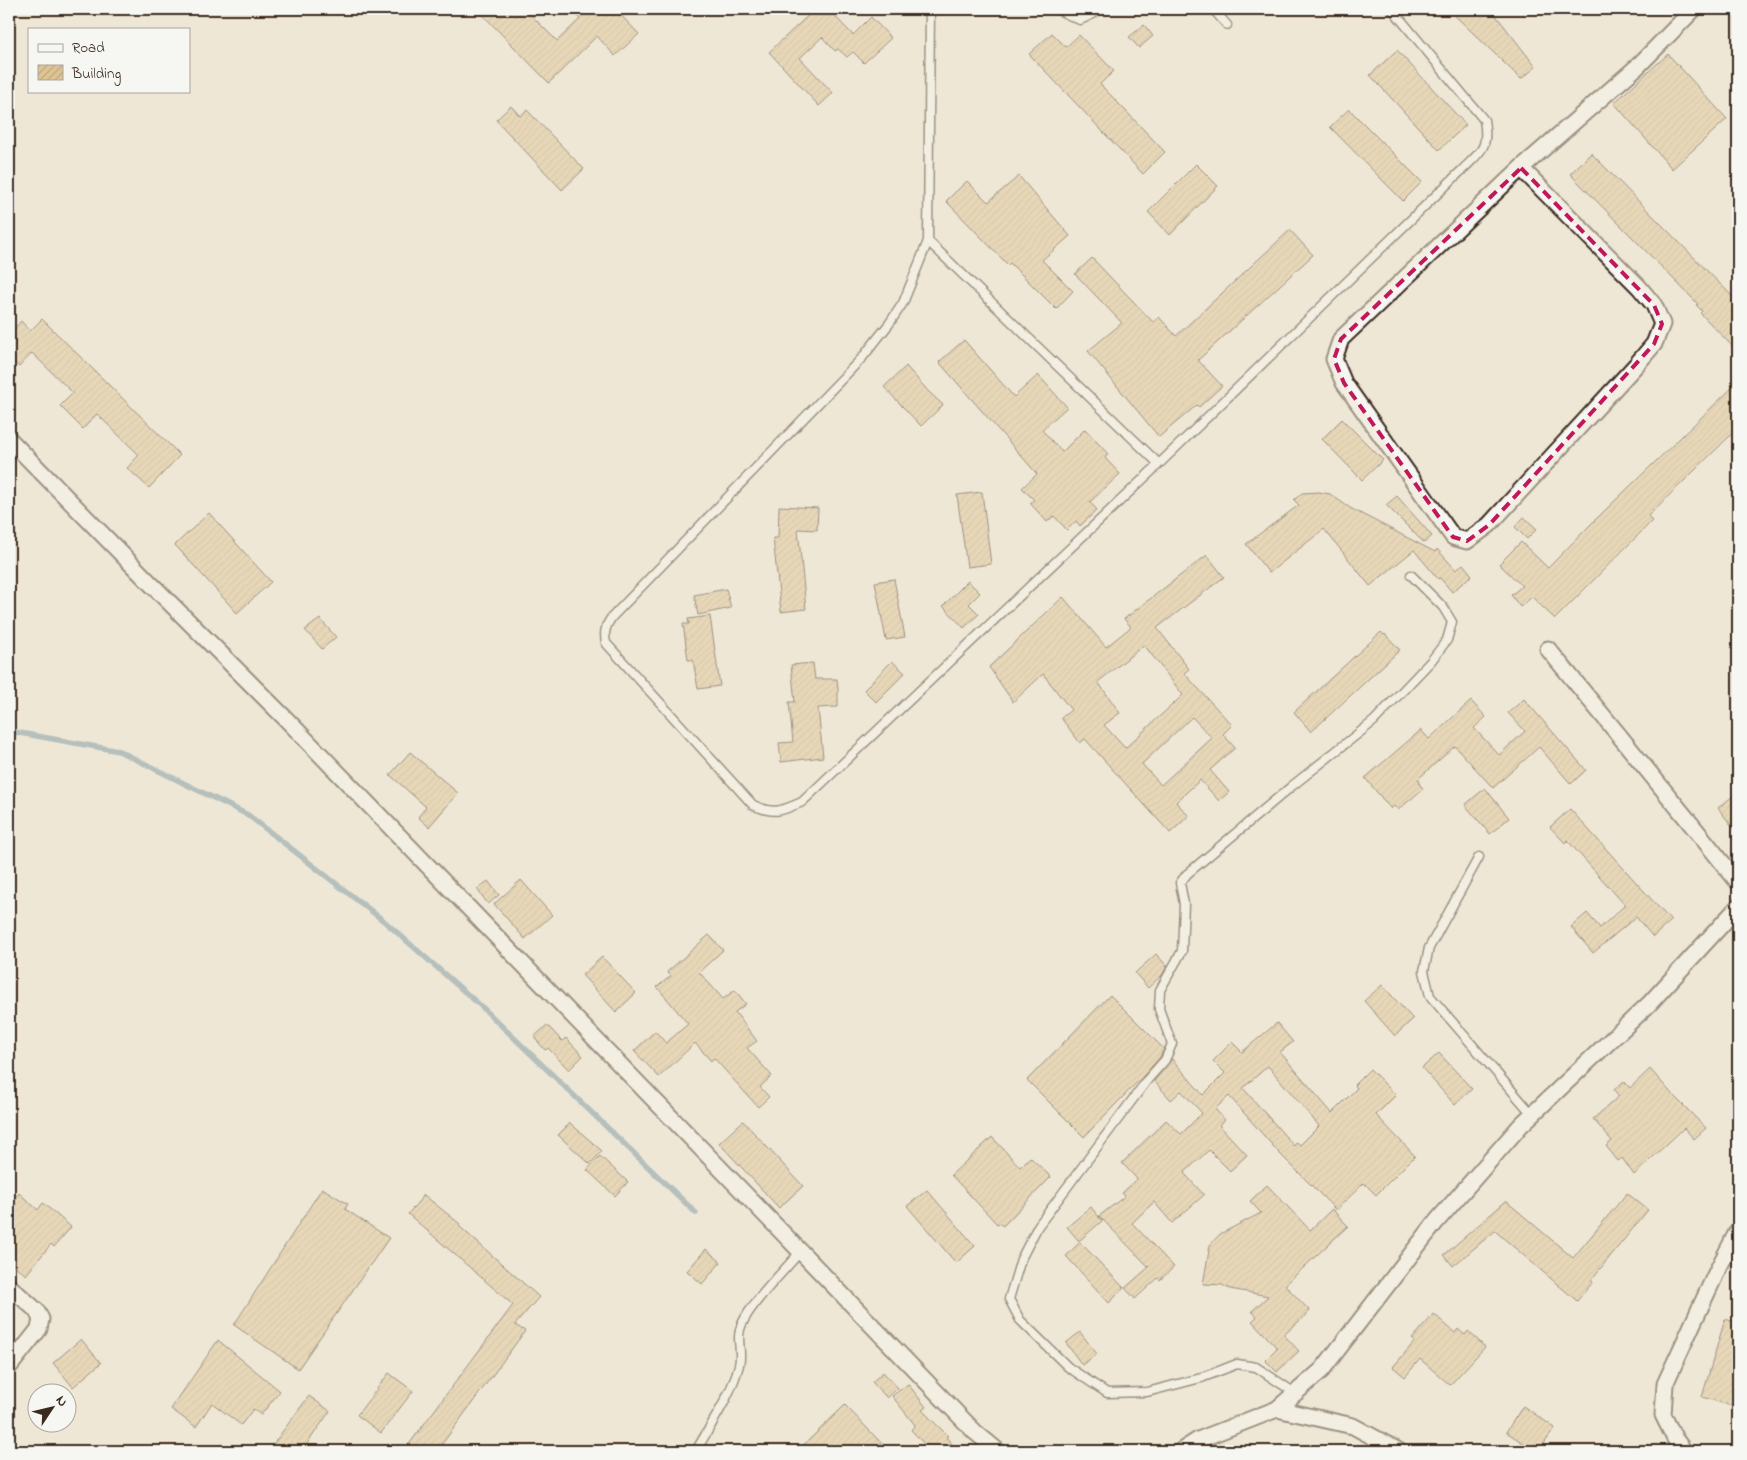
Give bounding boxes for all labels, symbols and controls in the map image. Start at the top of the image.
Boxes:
legend [28,28,190,92]
text: Road [72,37,105,59]
text: Building [71,63,121,86]
north arrow [28,1382,78,1432]
text: N [50,1392,73,1411]

